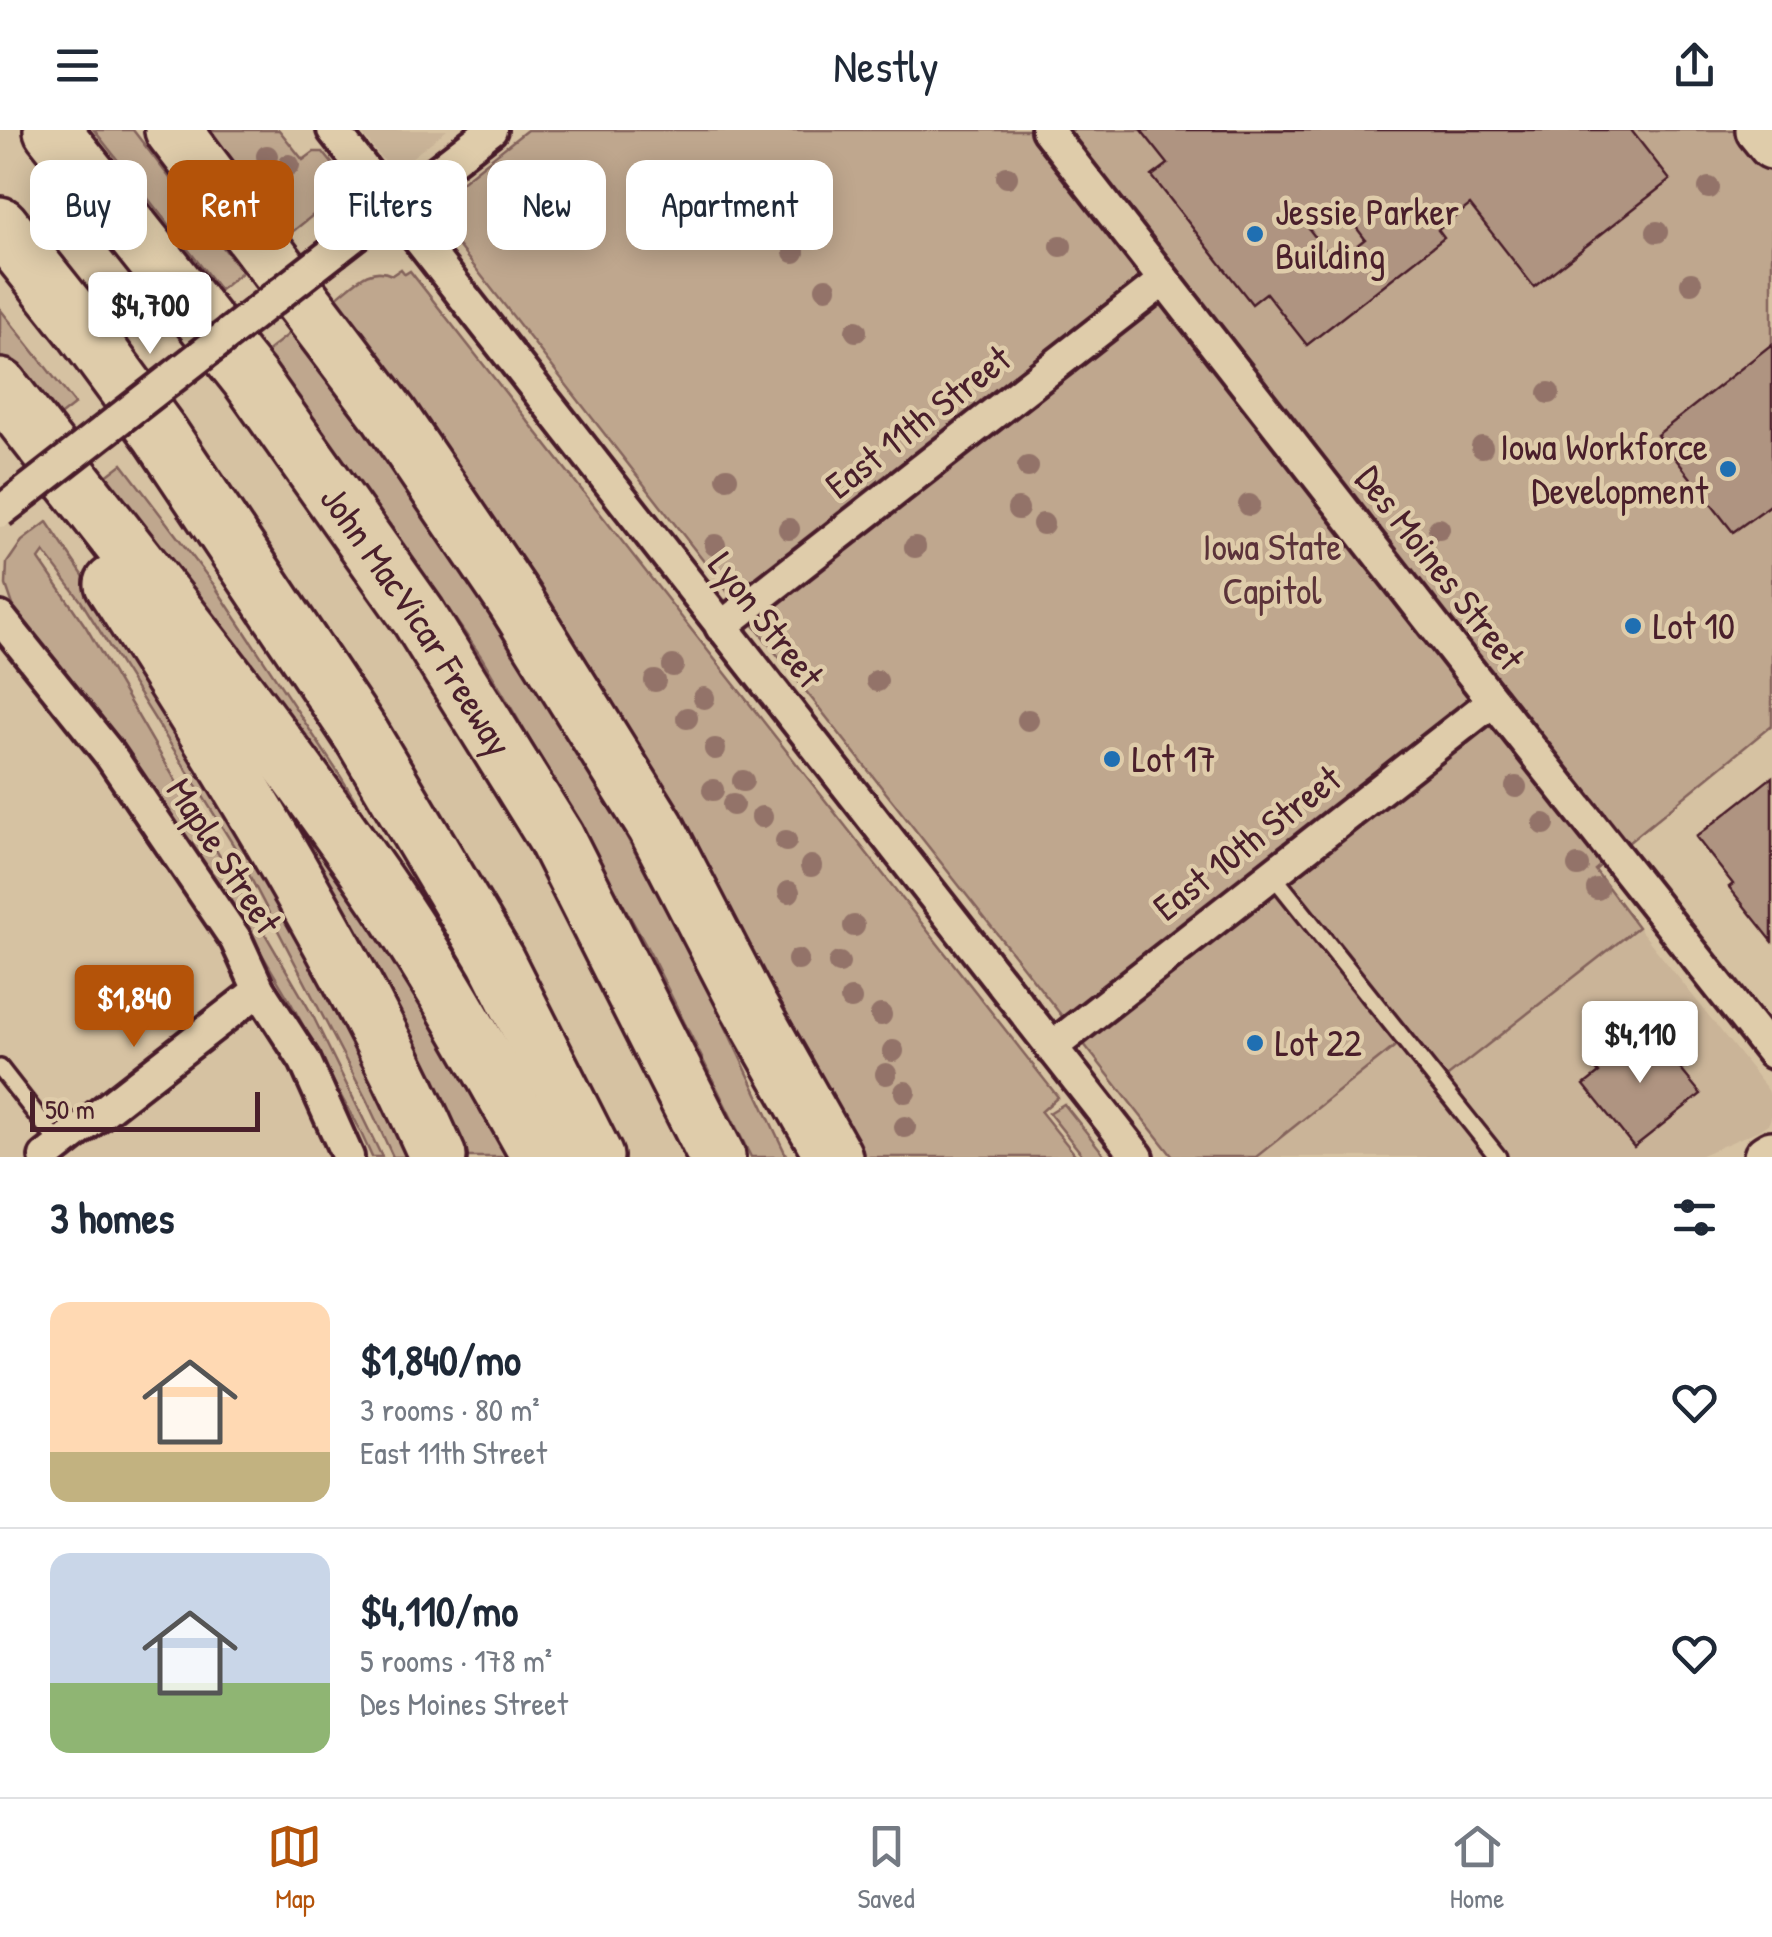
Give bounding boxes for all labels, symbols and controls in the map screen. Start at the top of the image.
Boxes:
text: Nestly [833,35,939,96]
icon: menu [50,38,105,93]
icon: share [1667,38,1722,93]
chip: Buy [30,160,147,250]
chip: Rent [167,160,294,250]
chip: Filters [314,160,467,250]
chip: New [487,160,606,250]
chip: Apartment [626,160,833,250]
place label: Jessie Parker Building [1275,185,1460,281]
marker: Jessie Parker Building [1244,223,1266,245]
pin: $4,700 [69,272,231,357]
text: $4,700 [110,283,190,326]
street label: East 11th Street [814,332,1022,510]
place label: Iowa Workforce Development [1500,420,1709,516]
street label: Des Moines Street [1344,454,1538,681]
marker: Iowa Workforce Development [1717,458,1739,480]
street label: John MacVicar Freeway [309,475,526,765]
park label: Iowa State Capitol [1202,520,1342,616]
street label: Lyon Street [697,540,837,699]
place label: Lot 10 [1653,599,1735,651]
marker: Lot 10 [1622,615,1644,637]
place label: Lot 17 [1132,732,1216,784]
marker: Lot 17 [1101,748,1123,770]
street label: East 10th Street [1142,752,1352,932]
street label: Maple Street [155,767,295,944]
pin: $1,840 [53,965,215,1050]
text: $1,840 [97,976,171,1019]
pin: $4,110 [1559,1001,1721,1086]
text: $4,110 [1604,1012,1676,1055]
place label: Lot 22 [1275,1016,1362,1068]
marker: Lot 22 [1244,1032,1266,1054]
scale bar [30,1087,260,1131]
text: 50 m [45,1090,95,1128]
text: 3 homes [50,1189,175,1246]
icon: filters [1667,1190,1722,1245]
text: $1,840/mo [360,1331,521,1388]
icon: home [130,1342,250,1462]
icon: heart [1667,1375,1722,1430]
text: 3 rooms · 80 m² [360,1388,540,1431]
text: East 11th Street [360,1431,547,1474]
text: $4,110/mo [360,1582,518,1639]
icon: home [130,1593,250,1713]
icon: heart [1667,1626,1722,1681]
text: 5 rooms · 178 m² [360,1639,552,1682]
text: Des Moines Street [360,1682,568,1725]
tab: Map [267,1819,322,1917]
tab: Saved [857,1819,915,1917]
tab: Home [1450,1819,1505,1917]

